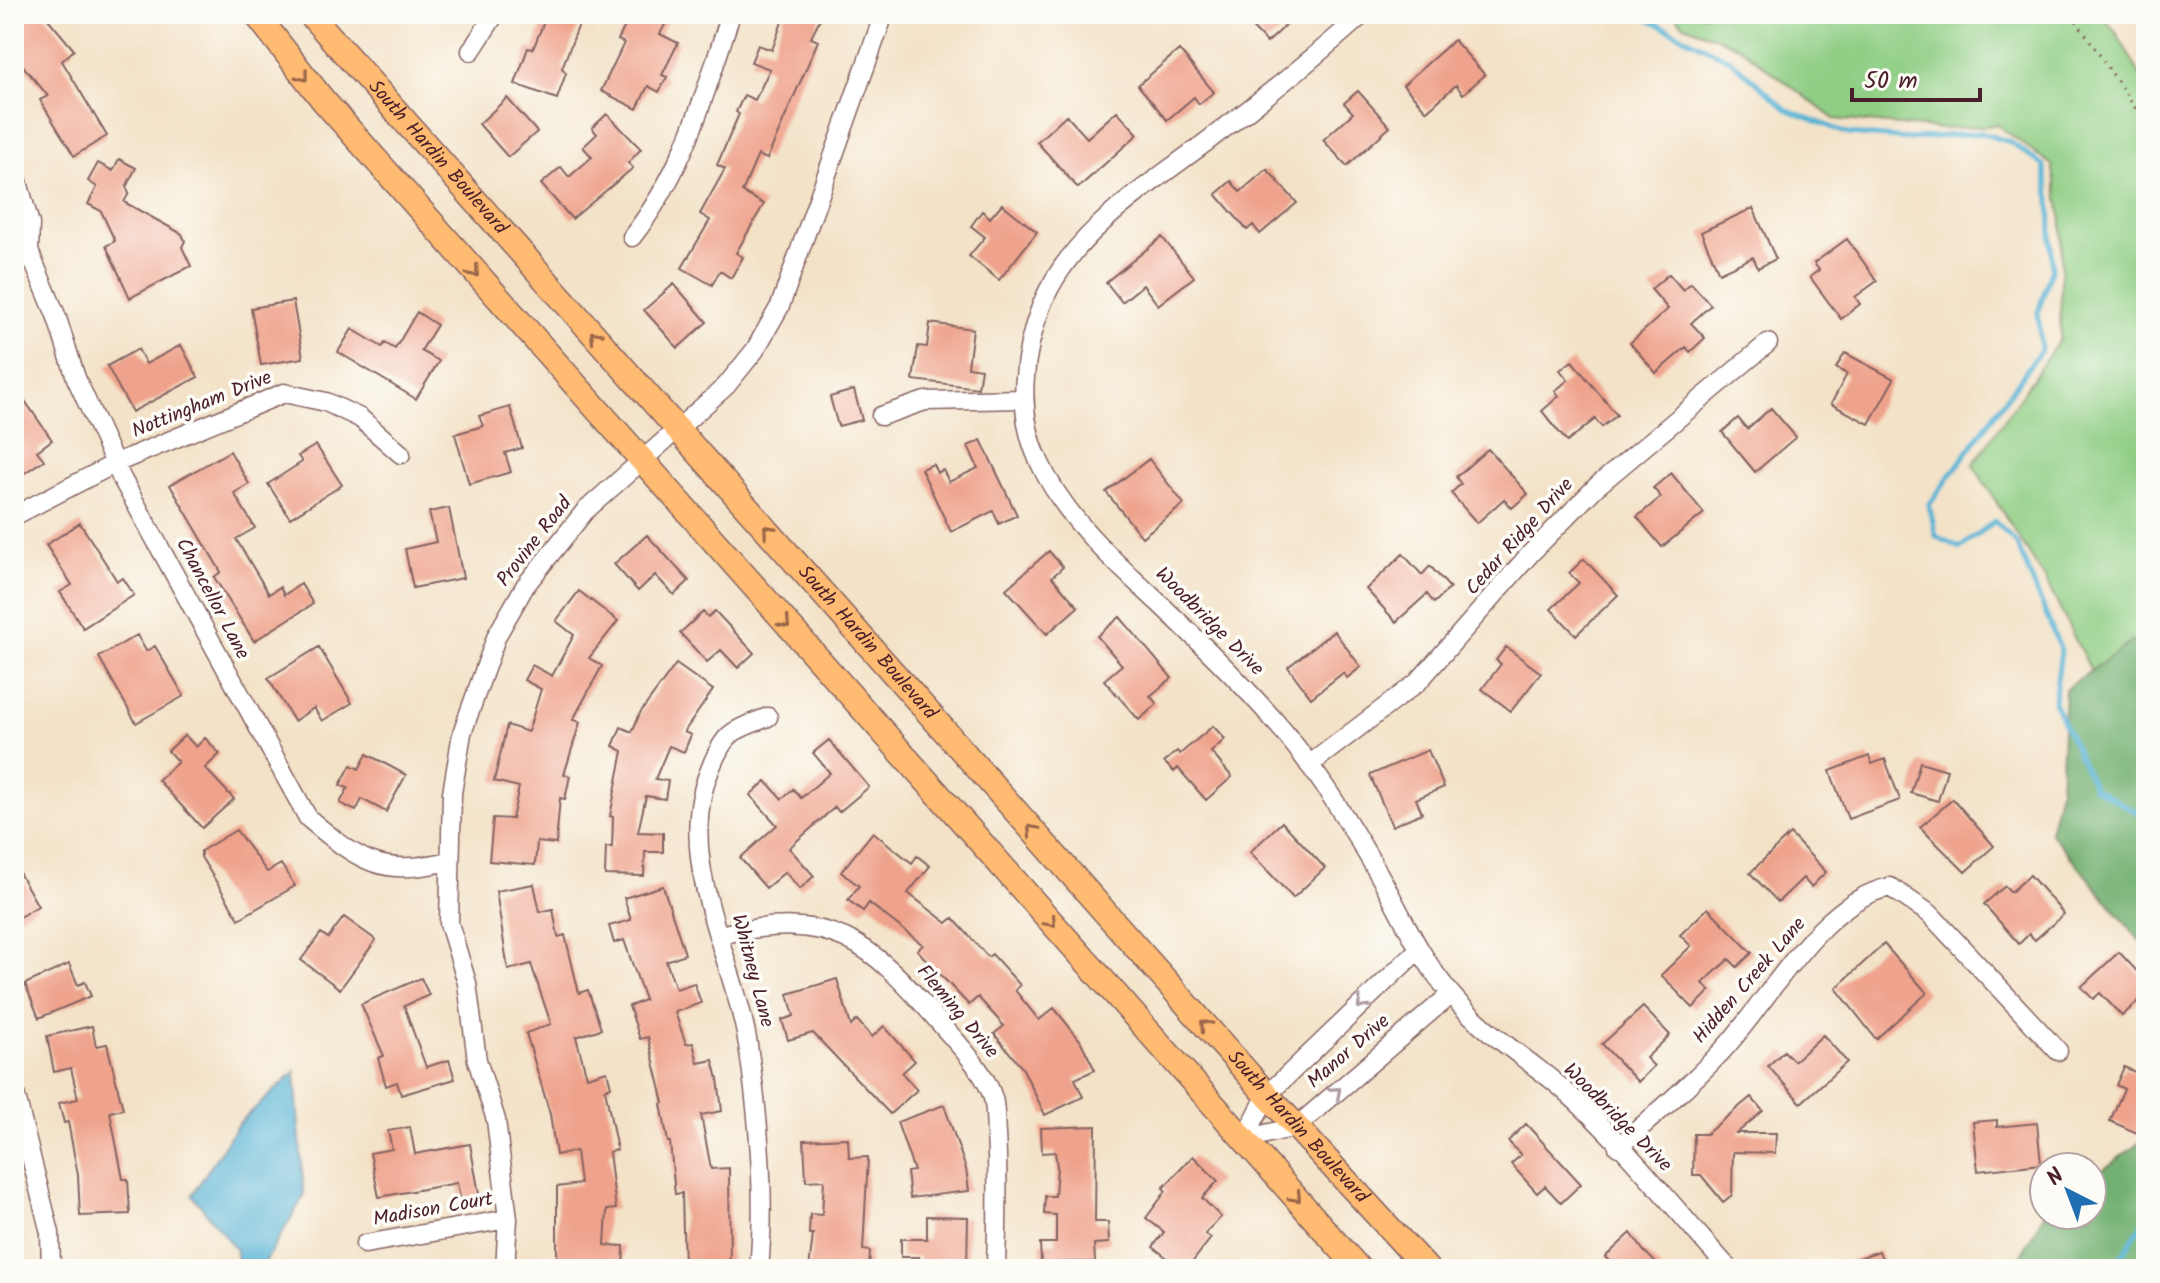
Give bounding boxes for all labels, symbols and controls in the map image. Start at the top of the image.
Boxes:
scale bar [1852,52,1980,102]
text: 50 m [1864,62,1918,101]
one-way arrow [294,67,308,82]
street label: South Hardin Boulevard [360,73,516,243]
one-way arrow [464,262,479,277]
one-way arrow [591,330,605,345]
street label: Nottingham Drive [127,362,277,448]
street label: Cedar Ridge Drive [1458,471,1582,603]
street label: Provine Road [489,489,581,594]
one-way arrow [763,525,777,540]
street label: Chancellor Lane [166,532,258,666]
street label: South Hardin Boulevard [789,558,945,729]
street label: Woodbridge Drive [1147,560,1271,684]
one-way arrow [776,613,790,628]
one-way arrow [1028,824,1042,839]
street label: Hidden Creek Lane [1686,910,1814,1052]
street label: Whitney Lane [722,911,782,1031]
one-way arrow [1041,912,1056,927]
street label: Fleming Drive [908,958,1006,1066]
one-way arrow [1357,995,1371,1009]
street label: Manor Drive [1300,1007,1398,1097]
one-way arrow [1200,1019,1215,1034]
street label: South Hardin Boulevard [1219,1043,1377,1212]
street label: Woodbridge Drive [1555,1056,1679,1180]
one-way arrow [1326,1087,1341,1102]
north arrow [2028,1151,2108,1231]
text: N [2039,1160,2073,1196]
street label: Madison Court [371,1184,496,1236]
one-way arrow [1286,1188,1300,1203]

